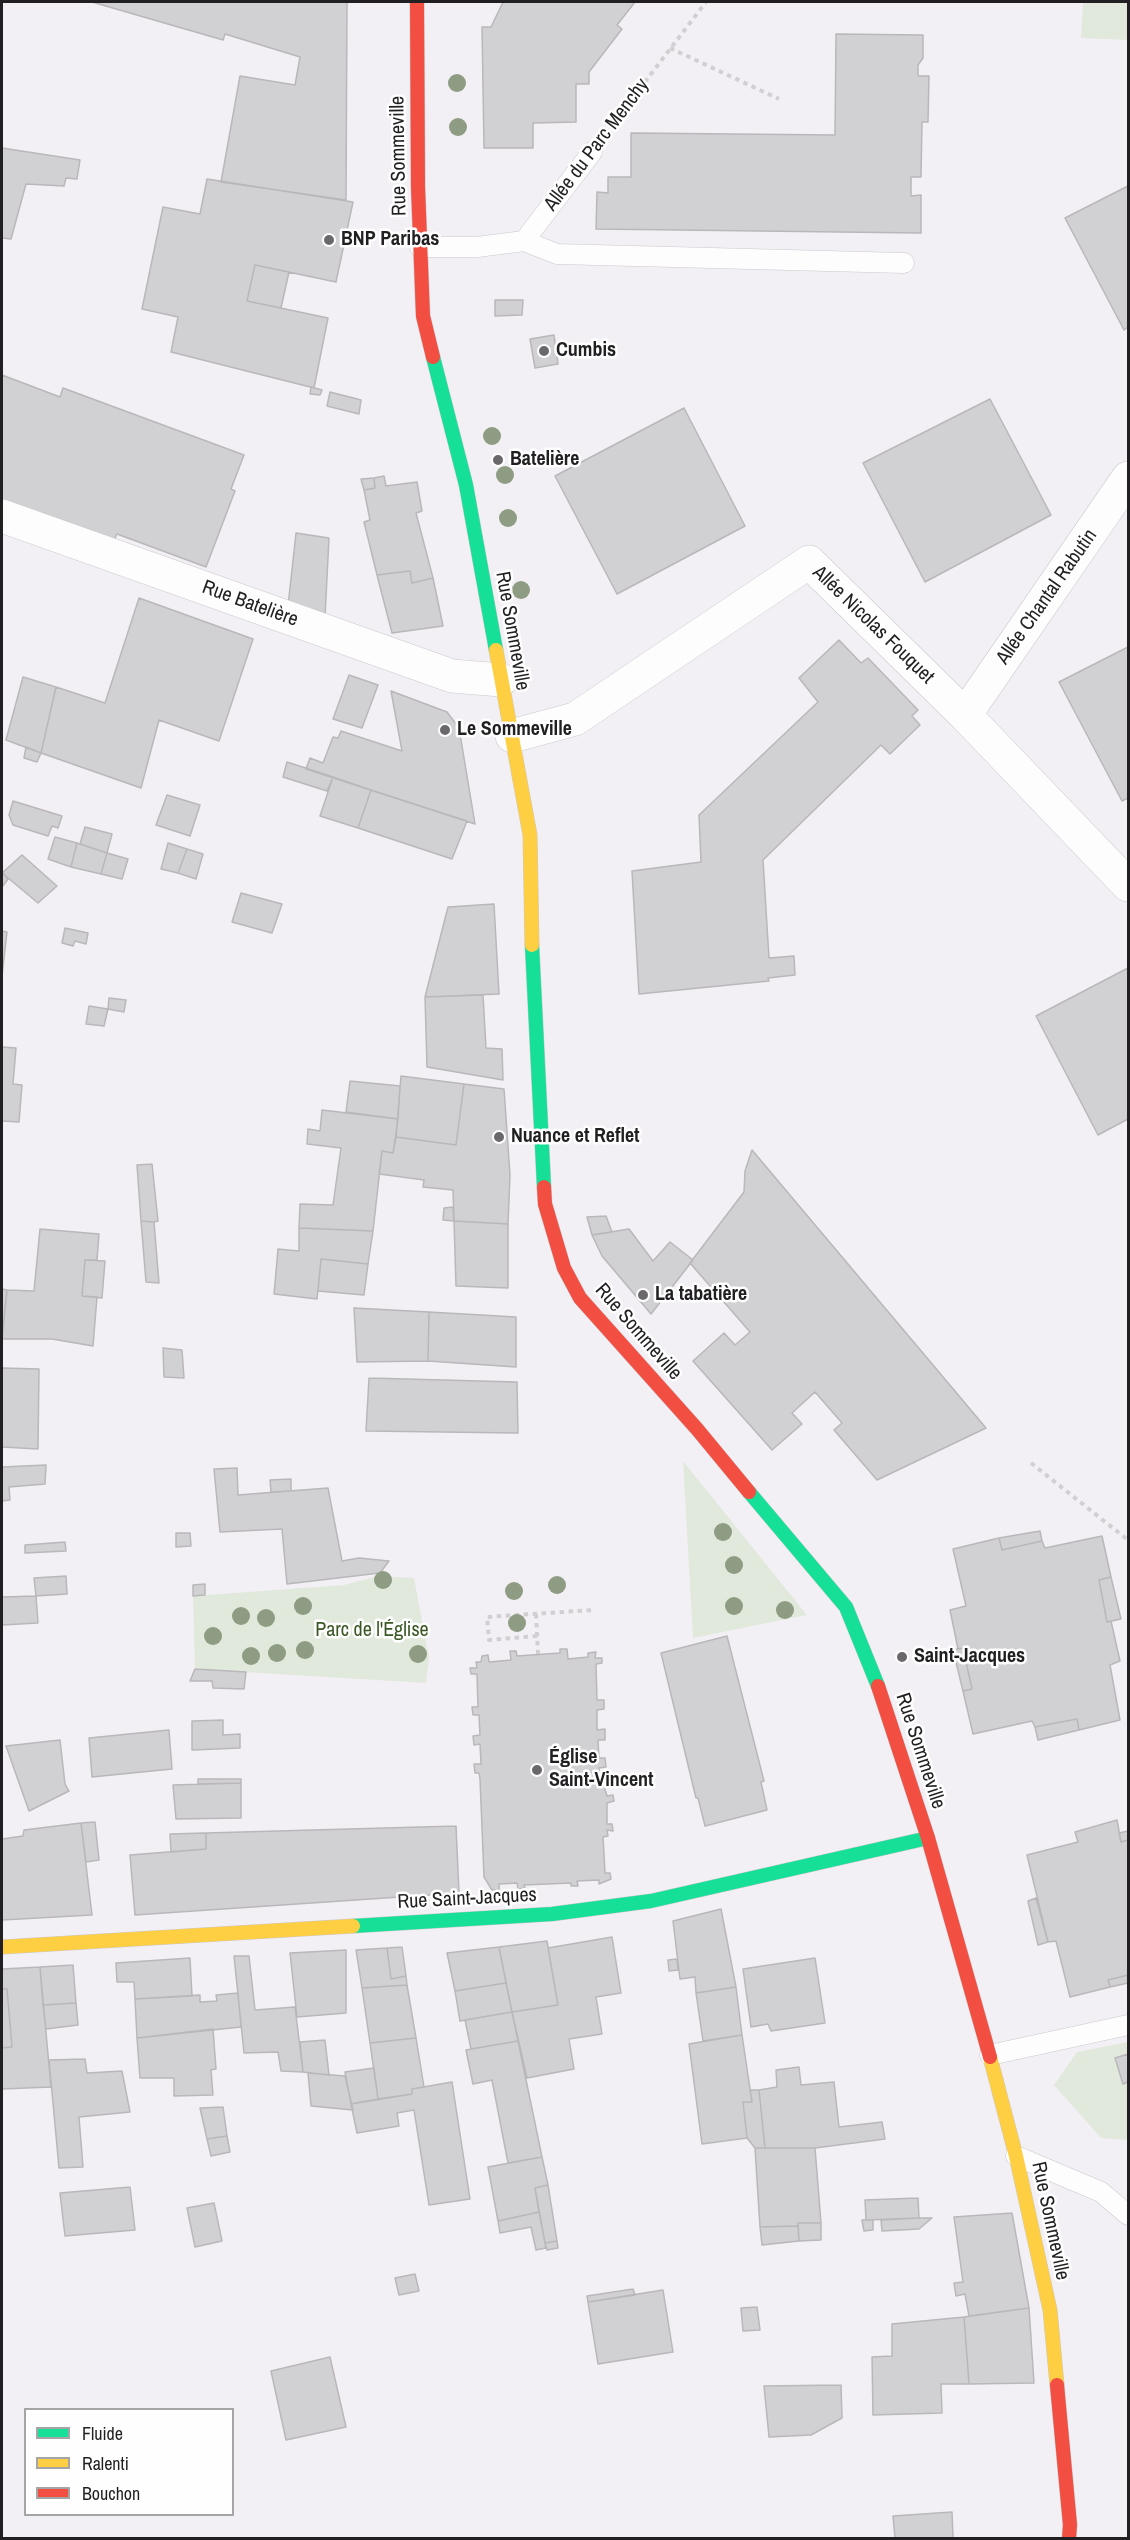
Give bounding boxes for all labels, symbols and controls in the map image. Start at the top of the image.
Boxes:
street label: Allée du Parc Menchy [539,74,655,216]
street label: Rue Sommeville [386,96,412,216]
place label: BNP Paribas [341,228,439,252]
marker: BNP Paribas [322,233,336,247]
place label: Cumbis [556,339,616,363]
marker: Cumbis [537,344,551,358]
place label: Batelière [510,448,579,472]
marker: Batelière [491,453,505,467]
street label: Allée Chantal Rabutin [991,525,1103,669]
street label: Allée Nicolas Fouquet [807,561,939,689]
street label: Rue Sommeville [490,570,534,692]
street label: Rue Batelière [199,576,301,632]
place label: Le Sommeville [457,718,572,742]
marker: Le Sommeville [438,723,452,737]
place label: Nuance et Reflet [511,1125,639,1149]
marker: Nuance et Reflet [492,1130,506,1144]
street label: Rue Sommeville [589,1279,687,1385]
place label: La tabatière [655,1283,747,1307]
marker: La tabatière [636,1288,650,1302]
park label: Parc de l'Église [315,1619,429,1643]
place label: Saint-Jacques [914,1645,1025,1669]
marker: Saint-Jacques [895,1650,909,1664]
street label: Rue Sommeville [890,1690,950,1812]
place label: Église Saint-Vincent [549,1746,654,1793]
marker: Église Saint-Vincent [530,1763,544,1777]
street label: Rue Saint-Jacques [397,1883,537,1915]
street label: Rue Sommeville [1026,2160,1074,2282]
legend [24,2408,234,2516]
text: Fluide [82,2421,123,2446]
text: Ralenti [82,2451,129,2476]
text: Bouchon [82,2481,140,2506]

